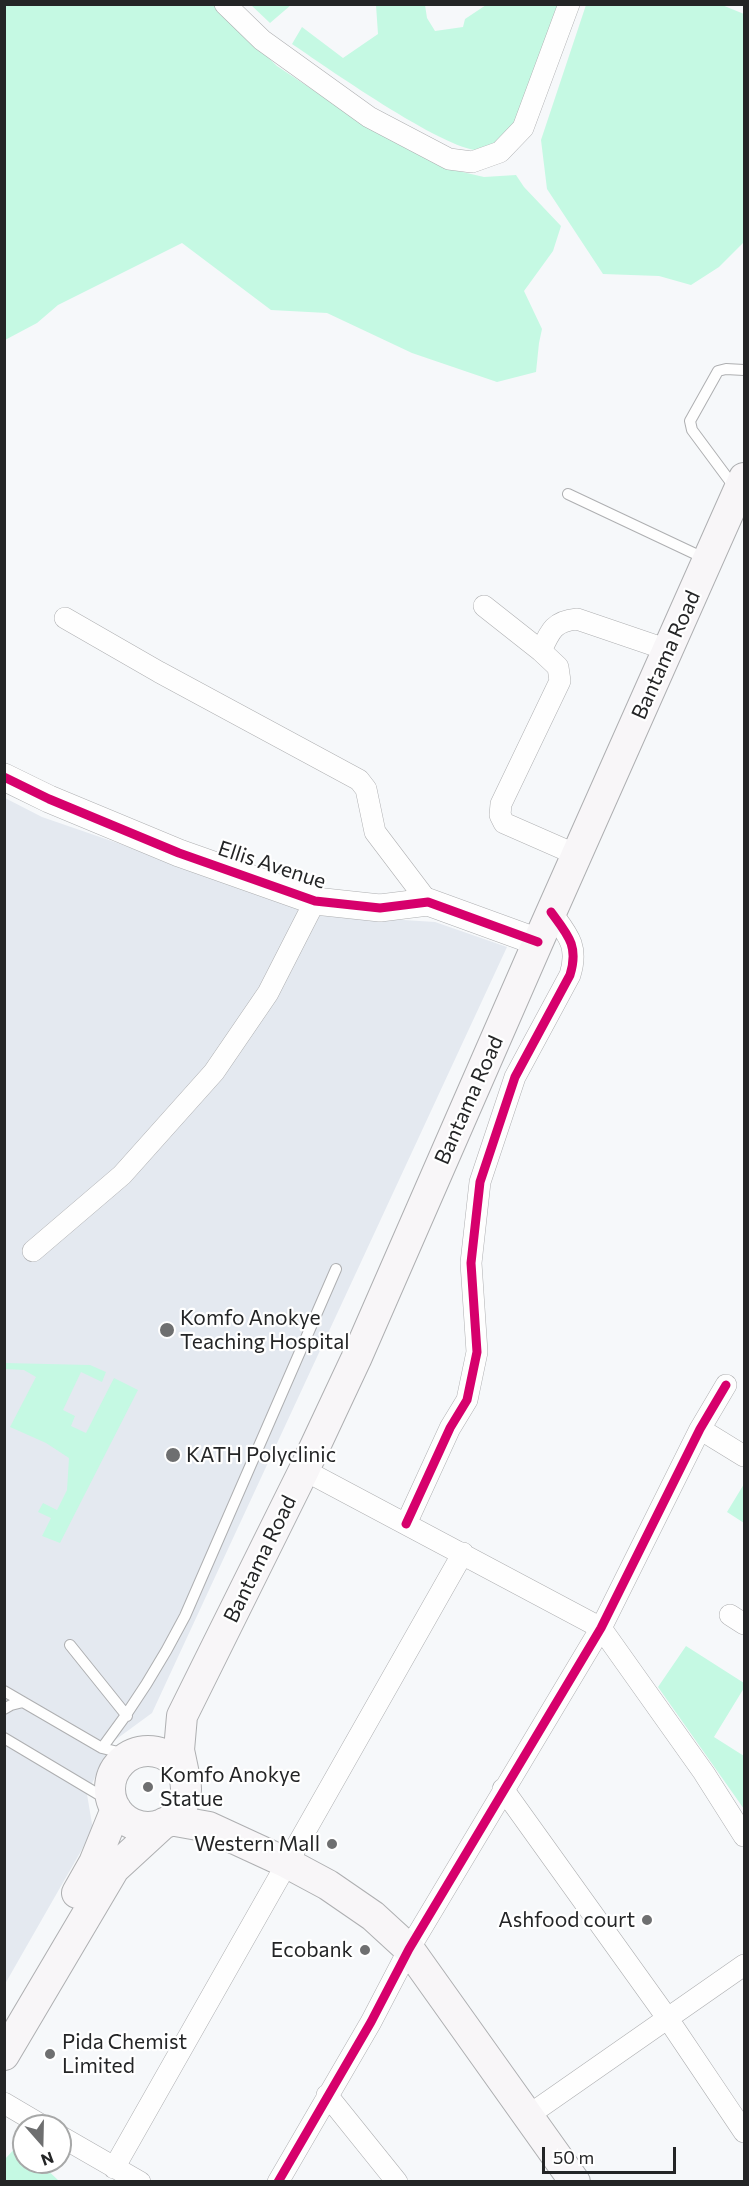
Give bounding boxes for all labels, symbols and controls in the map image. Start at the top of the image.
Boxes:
street label: Bantama Road [626,587,706,723]
street label: Ellis Avenue [215,836,329,894]
street label: Bantama Road [429,1032,509,1168]
place label: Komfo Anokye Teaching Hospital [180,1305,350,1355]
marker: Komfo Anokye Teaching Hospital [158,1321,176,1339]
place label: KATH Polyclinic [186,1442,336,1468]
marker: KATH Polyclinic [164,1446,182,1464]
street label: Bantama Road [218,1491,302,1627]
place label: Komfo Anokye Statue [160,1762,301,1812]
marker: Komfo Anokye Statue [141,1780,155,1794]
place label: Western Mall [194,1831,320,1857]
marker: Western Mall [325,1837,339,1851]
place label: Ashfood court [498,1907,635,1933]
marker: Ashfood court [640,1913,654,1927]
place label: Ecobank [271,1937,353,1963]
marker: Ecobank [358,1943,372,1957]
place label: Pida Chemist Limited [62,2029,187,2079]
marker: Pida Chemist Limited [43,2047,57,2061]
north arrow [12,2114,72,2174]
scale bar [545,2135,678,2173]
text: 50 m [553,2146,594,2168]
text: N [39,2149,57,2170]

